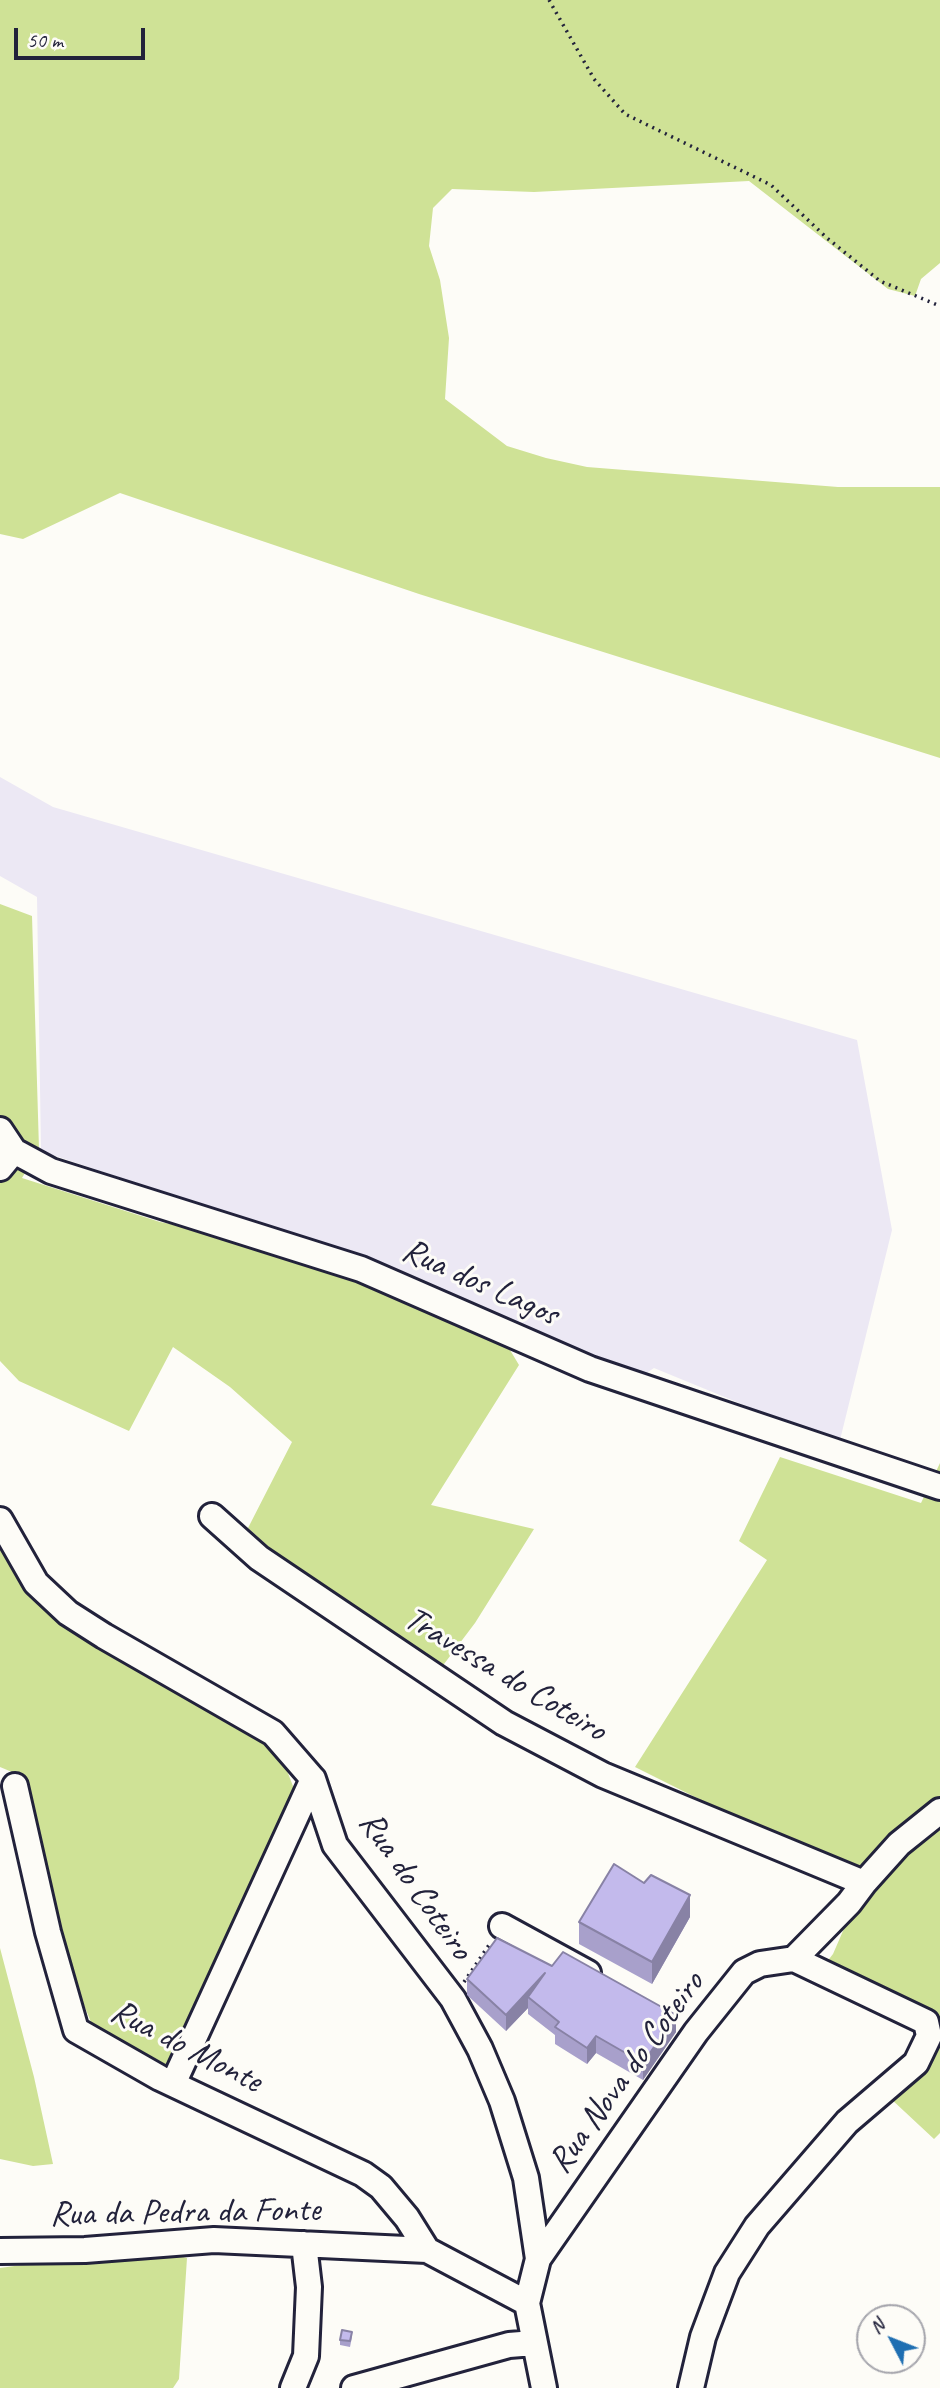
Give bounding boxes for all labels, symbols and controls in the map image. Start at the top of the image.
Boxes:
scale bar [18,14,149,58]
text: 50 m [27,27,63,53]
street label: Rua dos Lagos [395,1230,565,1336]
street label: Travessa do Coteiro [396,1598,614,1752]
street label: Rua do Coteiro [349,1804,481,1968]
street label: Rua Nova do Coteiro [540,1964,714,2182]
street label: Rua do Monte [103,1991,269,2103]
street label: Rua da Pedra da Fonte [50,2190,320,2236]
north arrow [856,2304,926,2374]
text: N [864,2314,890,2339]

